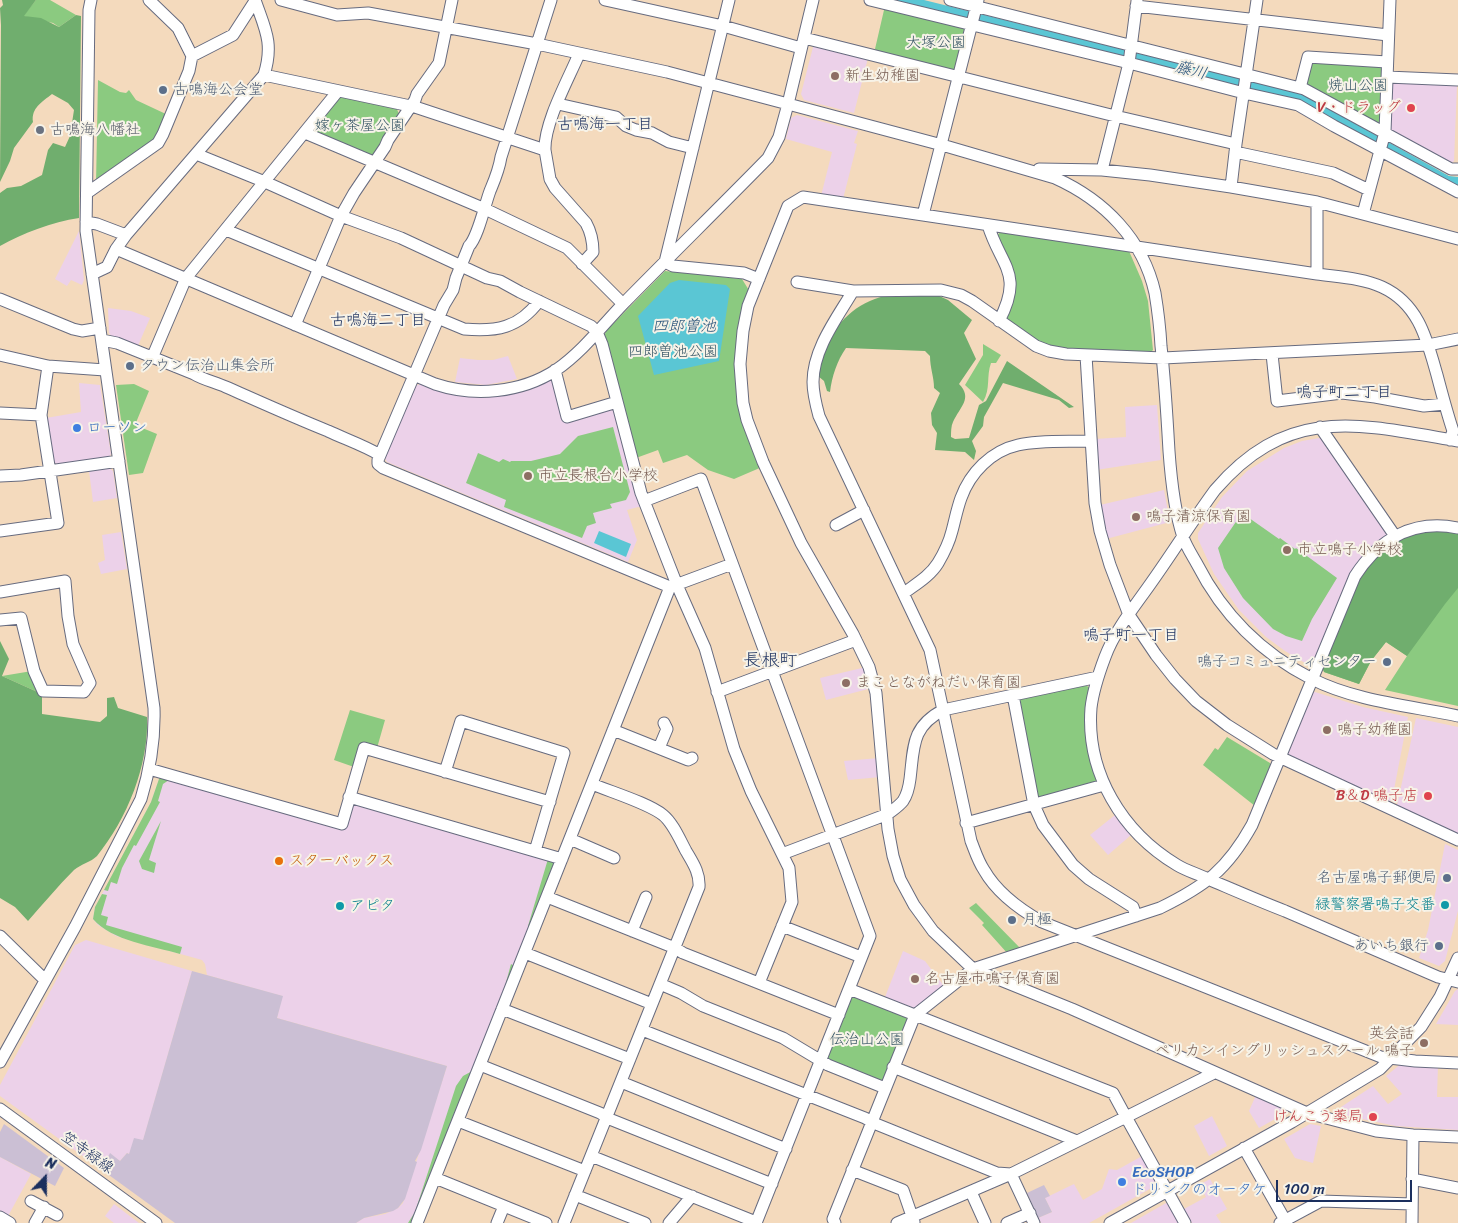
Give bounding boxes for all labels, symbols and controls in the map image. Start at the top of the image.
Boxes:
park label: 大塚公園 [906,34,966,52]
water label: 藤川 [1173,58,1209,84]
place label: 新生幼稚園 [845,67,920,85]
marker: 新生幼稚園 [829,70,841,82]
park label: 焼山公園 [1328,77,1388,95]
place label: 古鳴海公会堂 [173,81,263,99]
marker: 古鳴海公会堂 [157,84,169,96]
place label: V・ドラッグ [1317,99,1401,117]
marker: V・ドラッグ [1405,102,1417,114]
district label: 古鳴海一丁目 [557,115,653,135]
park label: 嫁ヶ茶屋公園 [315,117,405,135]
place label: 古鳴海八幡社 [50,121,140,139]
marker: 古鳴海八幡社 [34,124,46,136]
district label: 古鳴海二丁目 [330,311,426,331]
water label: 四郎曽池 [652,317,716,337]
park label: 四郎曽池公園 [628,343,718,361]
place label: タウン伝治山集会所 [140,357,275,375]
marker: タウン伝治山集会所 [124,360,136,372]
district label: 鳴子町二丁目 [1296,383,1392,403]
place label: ローソン [87,419,147,437]
marker: ローソン [71,422,83,434]
place label: 市立長根台小学校 [538,467,658,485]
marker: 市立長根台小学校 [522,470,534,482]
place label: 鳴子清涼保育園 [1146,508,1251,526]
marker: 鳴子清涼保育園 [1130,511,1142,523]
place label: 市立鳴子小学校 [1297,541,1402,559]
marker: 市立鳴子小学校 [1281,544,1293,556]
district label: 鳴子町一丁目 [1083,626,1179,646]
district label: 長根町 [743,650,797,672]
place label: 鳴子コミュニティセンター [1197,653,1377,671]
marker: 鳴子コミュニティセンター [1381,656,1393,668]
place label: まことながねだい保育園 [856,674,1021,692]
marker: まことながねだい保育園 [840,677,852,689]
place label: 鳴子幼稚園 [1337,721,1412,739]
marker: 鳴子幼稚園 [1321,724,1333,736]
place label: B＆D 鳴子店 [1336,787,1418,805]
marker: B＆D 鳴子店 [1422,790,1434,802]
place label: スターバックス [289,852,394,870]
marker: スターバックス [273,855,285,867]
place label: 名古屋鳴子郵便局 [1317,869,1437,887]
marker: 名古屋鳴子郵便局 [1441,872,1453,884]
place label: 緑警察署鳴子交番 [1315,896,1435,914]
place label: アピタ [350,897,395,915]
marker: 緑警察署鳴子交番 [1439,899,1451,911]
marker: アピタ [334,900,346,912]
place label: 月極 [1022,911,1052,929]
marker: 月極 [1006,914,1018,926]
place label: あいち銀行 [1354,937,1429,955]
marker: あいち銀行 [1433,940,1445,952]
place label: 名古屋市鳴子保育園 [925,970,1060,988]
marker: 名古屋市鳴子保育園 [909,973,921,985]
place label: 英会話 ペリカンイングリッシュスクール 鳴子 [1155,1025,1414,1060]
park label: 伝治山公園 [830,1031,904,1049]
marker: 英会話 ペリカンイングリッシュスクール 鳴子 [1418,1037,1430,1049]
place label: けんこう薬局 [1273,1108,1363,1126]
marker: けんこう薬局 [1367,1111,1379,1123]
street label: 笠寺緑線 [57,1128,117,1178]
text: N [42,1150,60,1177]
north arrow [20,1153,70,1203]
place label: EcoSHOP ドリンクのオータケ [1132,1164,1267,1199]
scale bar [1278,1170,1414,1202]
marker: EcoSHOP ドリンクのオータケ [1116,1176,1128,1188]
text: 100 m [1284,1176,1325,1202]

